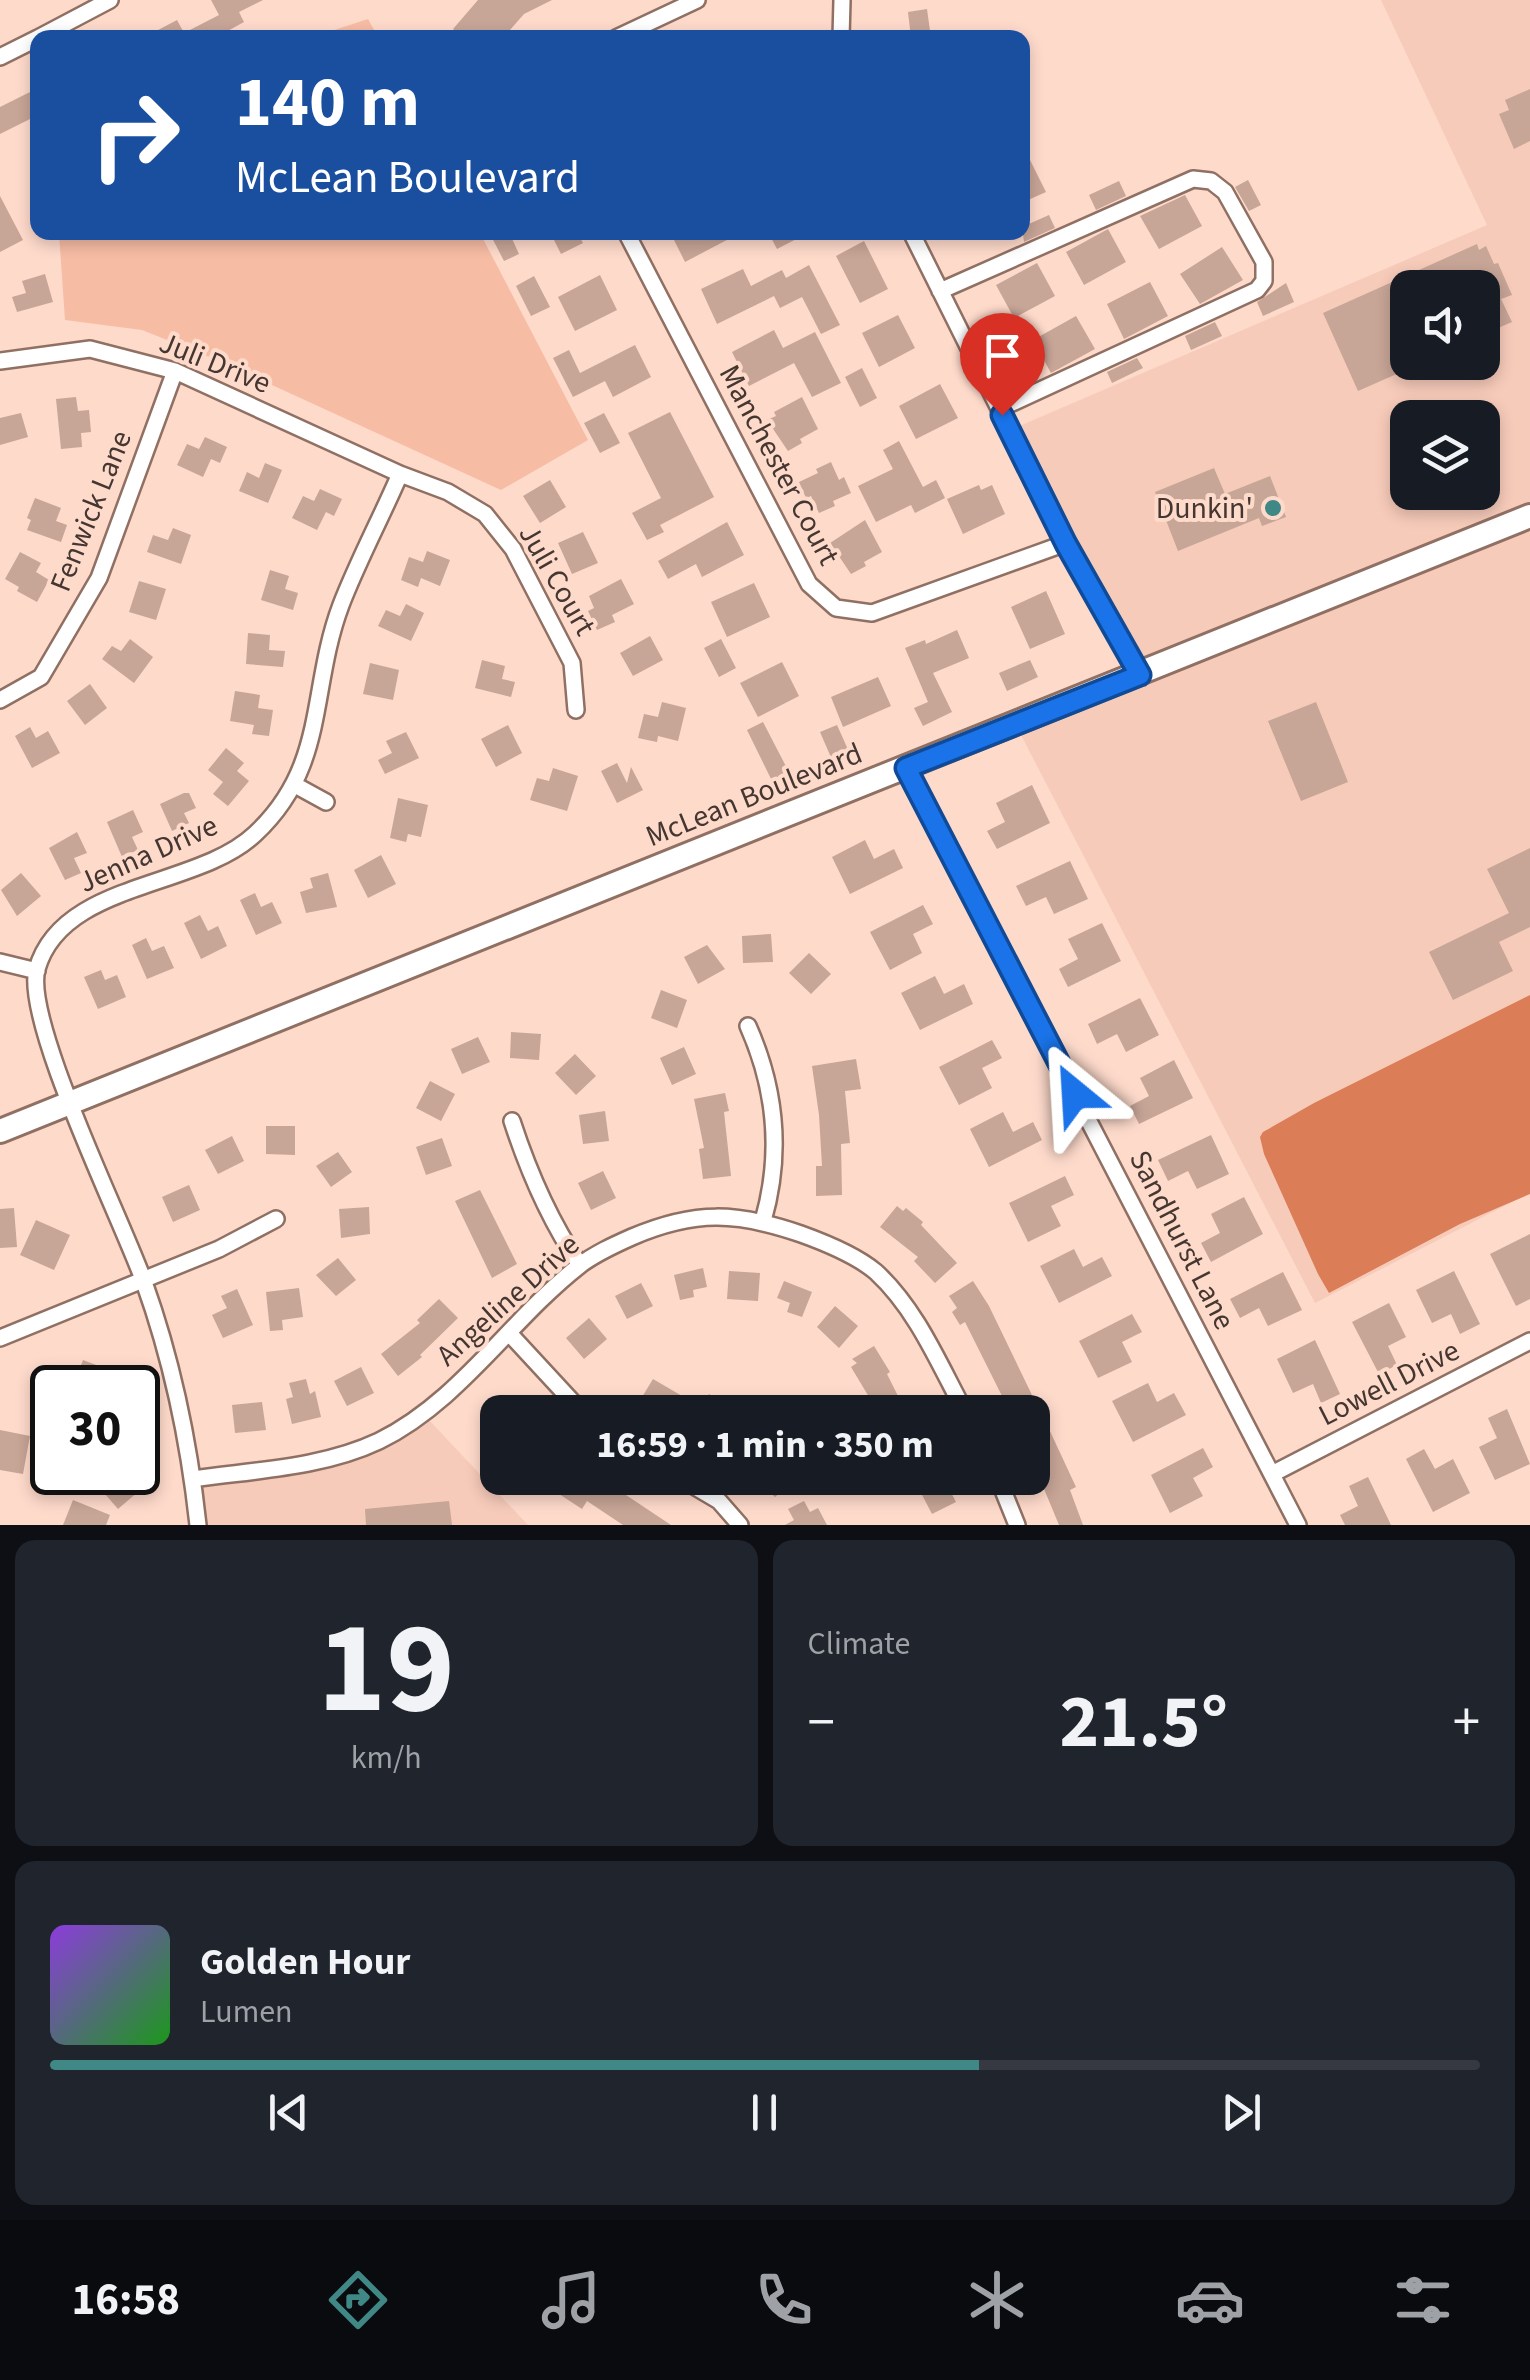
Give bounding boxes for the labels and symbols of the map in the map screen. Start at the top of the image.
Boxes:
pin [960,313,1045,416]
street label: Juli Drive [153,321,277,405]
street label: Manchester Court [708,357,850,573]
street label: Fenwick Lane [39,424,143,598]
place label: Dunkin' [1156,487,1253,530]
marker: Dunkin' [1262,497,1284,519]
street label: Juli Court [508,516,606,644]
street label: McLean Boulevard [639,732,869,858]
street label: Jenna Drive [72,804,224,904]
position arrow [1023,1042,1127,1146]
street label: Sandhurst Lane [1118,1143,1246,1337]
street label: Angeline Drive [427,1224,589,1376]
street label: Lowell Drive [1311,1329,1467,1437]
speed limit sign: 30 [30,1365,160,1495]

